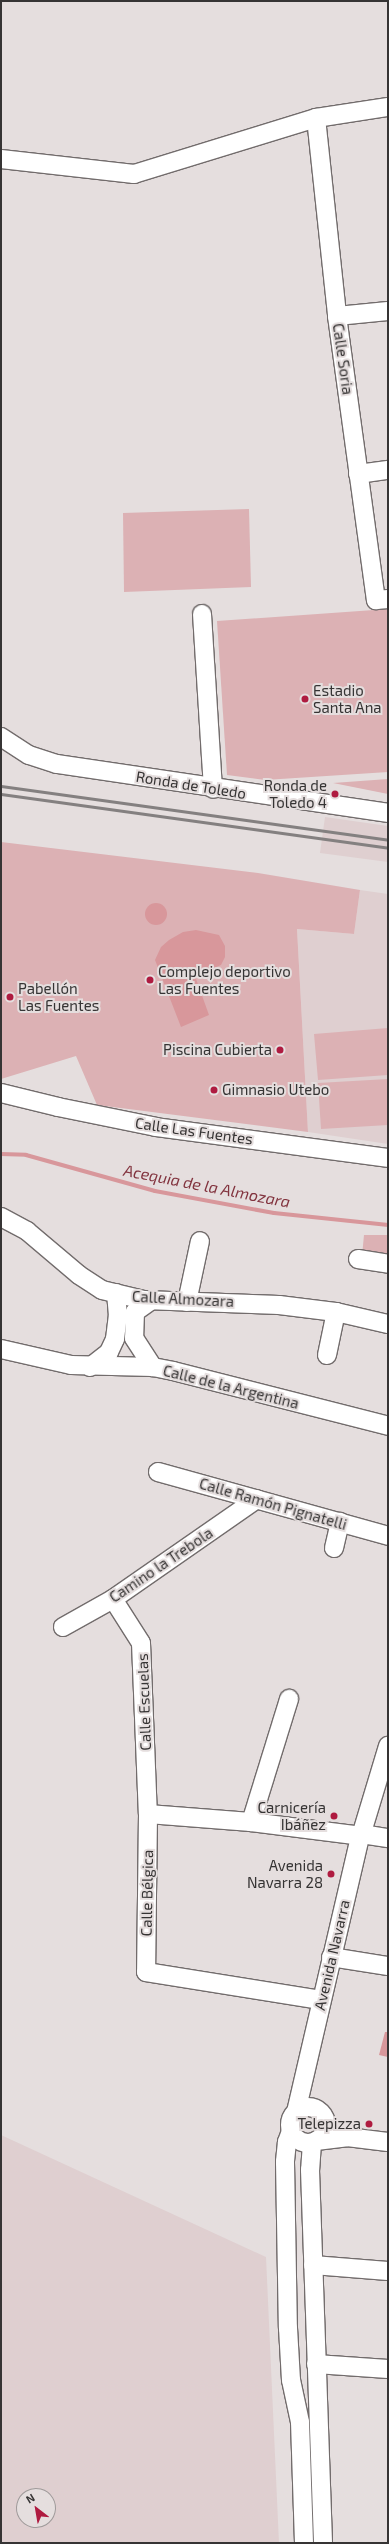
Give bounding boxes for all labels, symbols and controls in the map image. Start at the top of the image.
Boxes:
street label: Calle Soria [329,322,357,396]
place label: Estadio Santa Ana [313,681,382,716]
marker: Estadio Santa Ana [300,694,310,704]
street label: Ronda de Toledo [134,767,248,803]
place label: Ronda de Toledo 4 [264,776,327,811]
marker: Ronda de Toledo 4 [330,789,340,799]
place label: Complejo deportivo Las Fuentes [158,962,291,997]
marker: Complejo deportivo Las Fuentes [145,975,155,985]
place label: Pabellón Las Fuentes [18,979,99,1014]
marker: Pabellón Las Fuentes [5,992,15,1002]
place label: Piscina Cubierta [163,1041,272,1059]
marker: Piscina Cubierta [275,1045,285,1055]
place label: Gimnasio Utebo [222,1081,329,1099]
marker: Gimnasio Utebo [209,1085,219,1095]
street label: Calle Las Fuentes [134,1114,254,1148]
water label: Acequia de la Almozara [122,1160,292,1212]
street label: Calle Almozara [131,1287,235,1311]
street label: Calle de la Argentina [161,1361,301,1413]
street label: Calle Ramón Pignatelli [197,1474,349,1534]
street label: Camino la Trebola [106,1524,216,1606]
street label: Calle Escuelas [133,1653,155,1751]
place label: Carnicería Ibáñez [258,1798,326,1833]
marker: Carnicería Ibáñez [329,1811,339,1821]
street label: Calle Bélgica [137,1850,157,1936]
place label: Avenida Navarra 28 [247,1856,323,1891]
marker: Avenida Navarra 28 [326,1869,336,1879]
street label: Avenida Navarra [311,1898,353,2012]
place label: Telepizza [297,2115,361,2133]
marker: Telepizza [364,2119,374,2129]
north arrow [16,2488,56,2528]
text: N [23,2491,37,2506]

